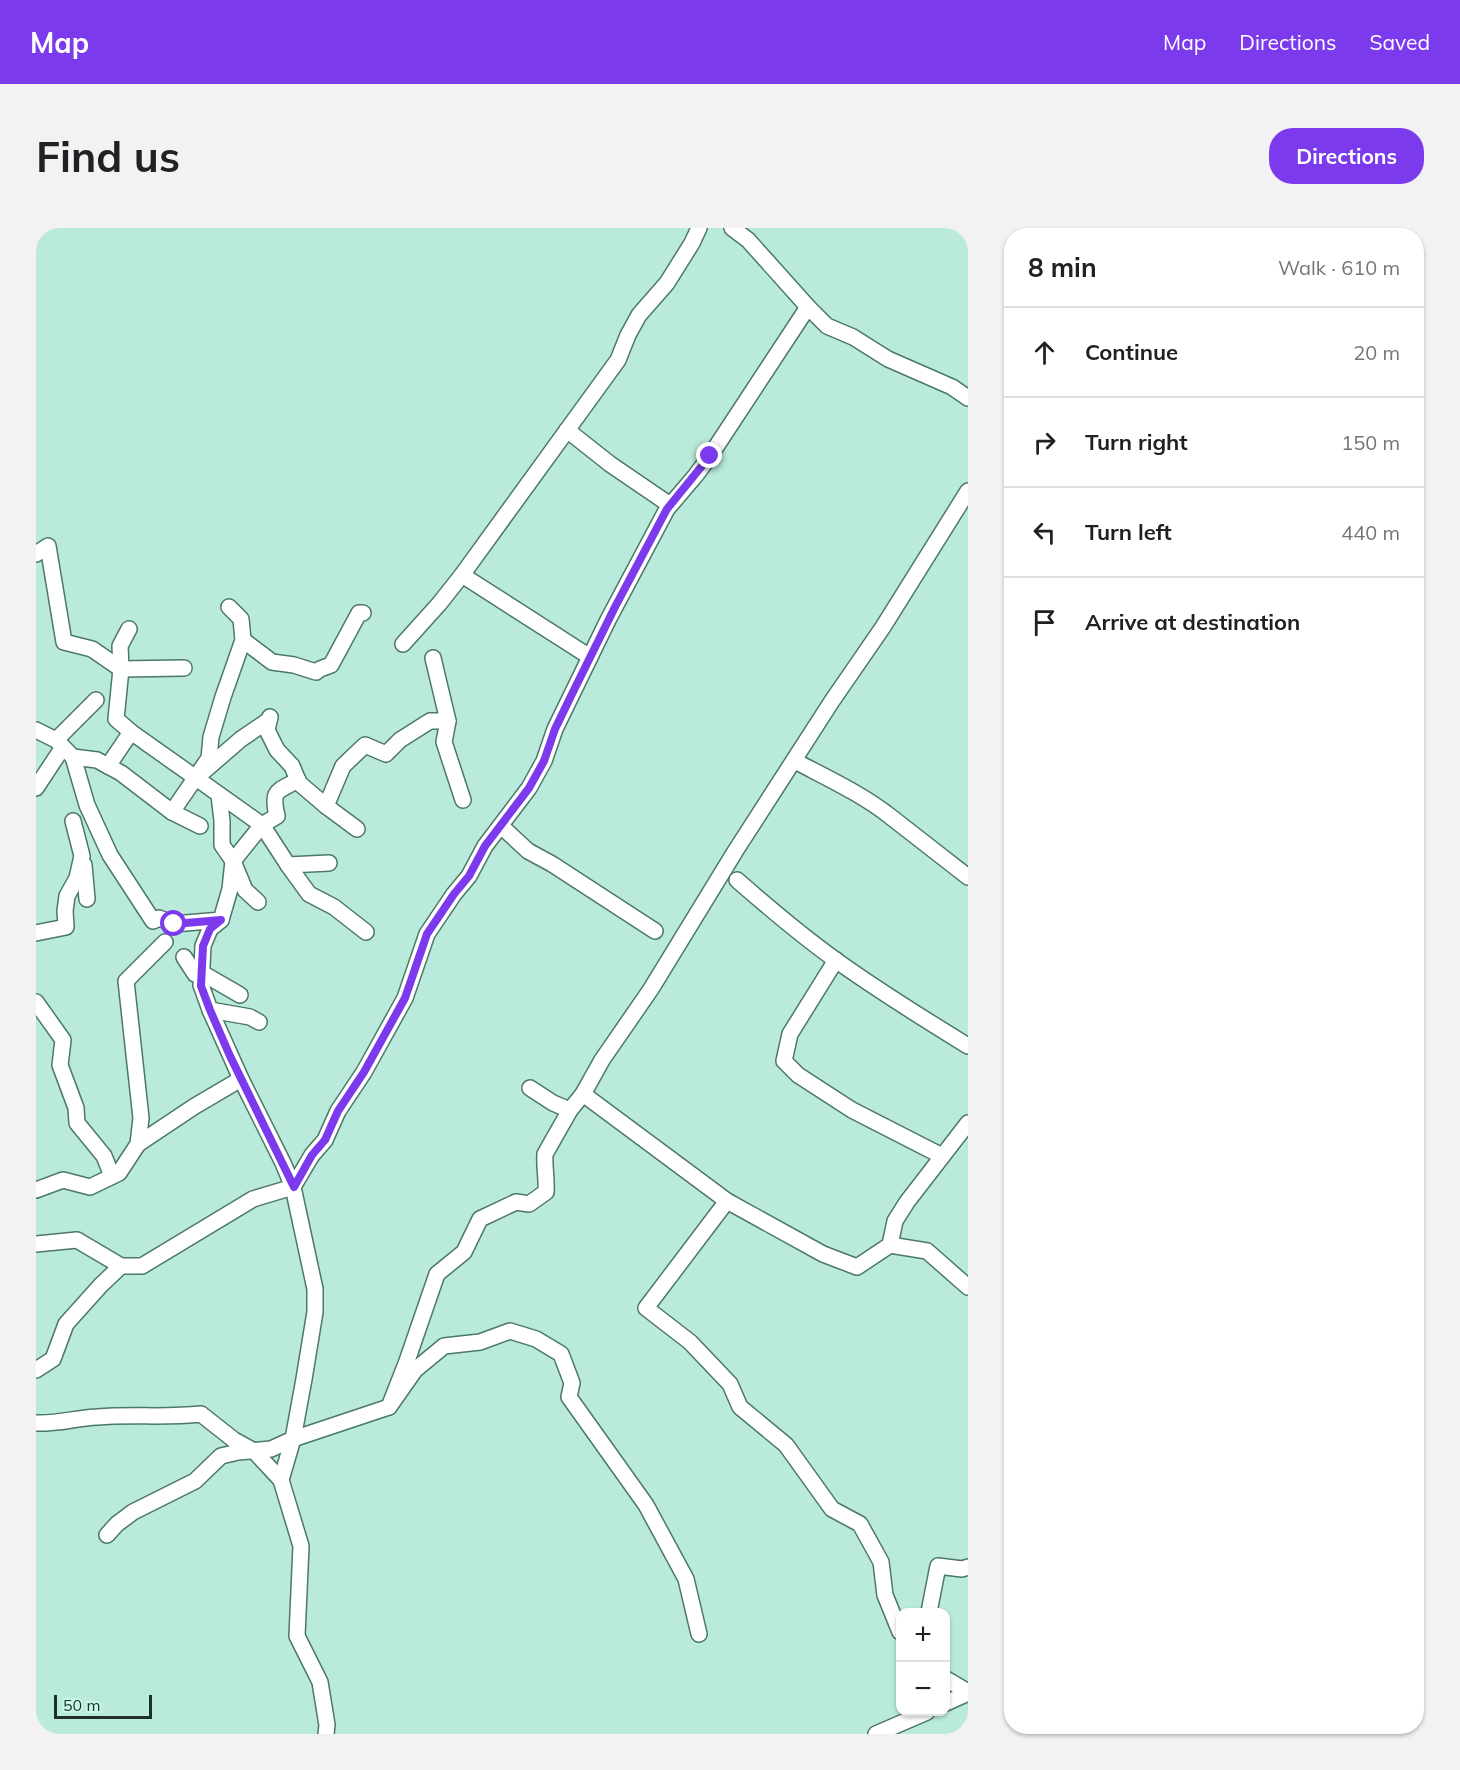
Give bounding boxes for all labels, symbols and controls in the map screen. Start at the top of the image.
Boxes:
text: Map [30,25,89,60]
text: Map [1163,29,1206,55]
text: Directions [1239,29,1336,55]
text: Saved [1369,29,1430,55]
button: Directions [1269,128,1424,184]
text: Find us [36,130,180,183]
text: 8 min [1028,251,1097,284]
text: Walk · 610 m [1278,255,1400,280]
icon: ahead [1028,336,1061,369]
text: Continue [1085,338,1178,366]
text: 20 m [1353,340,1400,365]
icon: right [1028,426,1061,459]
text: Turn right [1085,428,1188,456]
text: 150 m [1341,430,1400,455]
route end [696,442,722,468]
icon: left [1028,516,1061,549]
text: Turn left [1085,518,1172,546]
text: 440 m [1341,520,1400,545]
icon: arrive [1028,606,1061,639]
text: Arrive at destination [1085,608,1300,636]
route start [160,910,186,936]
map controls [896,1608,950,1716]
button: + [896,1608,950,1662]
button: − [896,1662,950,1716]
scale bar [54,1692,152,1720]
text: 50 m [63,1695,100,1715]

